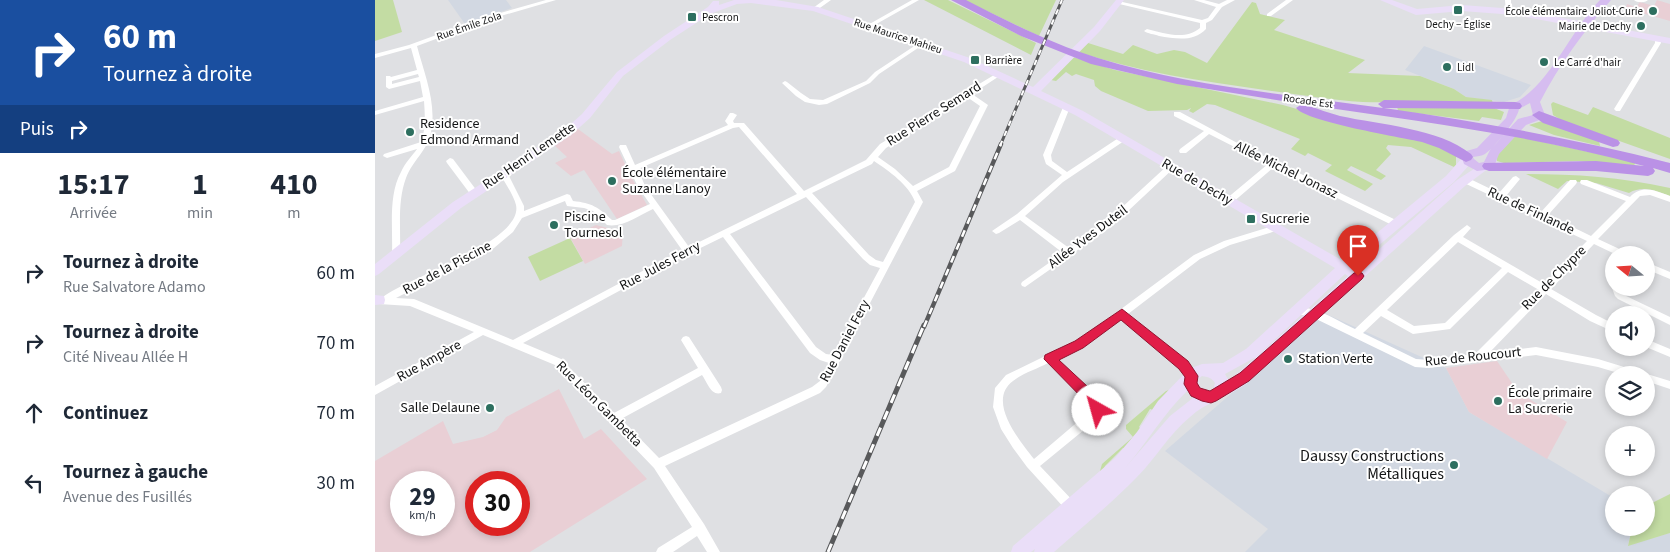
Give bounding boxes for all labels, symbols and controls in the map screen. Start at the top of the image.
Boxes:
marker: Dechy – Église [1452,4,1464,16]
place label: École élémentaire Joliot-Curie [1505,4,1644,19]
marker: École élémentaire Joliot-Curie [1647,5,1659,17]
street label: Rue Émile Zola [434,8,504,44]
place label: Pescron [702,10,739,25]
marker: Pescron [686,11,698,23]
text: 60 m [103,12,177,62]
street label: Rue Maurice Mahieu [852,15,944,57]
place label: Dechy – Église [1426,17,1491,32]
place label: Mairie de Dechy [1558,19,1631,34]
icon: right [20,20,85,85]
marker: Mairie de Dechy [1635,20,1647,32]
place label: Barrière [985,53,1023,68]
marker: Barrière [969,54,981,66]
place label: Le Carré d'hair [1554,55,1621,70]
marker: Le Carré d'hair [1538,56,1550,68]
text: Tournez à droite [103,58,252,90]
place label: Lidl [1457,60,1474,75]
marker: Lidl [1441,61,1453,73]
street label: Rue Pierre Semard [883,77,985,151]
street label: Rocade Est [1282,90,1334,112]
place label: Residence Edmond Armand [420,114,519,150]
icon: right [64,115,92,143]
text: Puis [20,116,54,143]
street label: Rue Henri Lemette [479,117,579,195]
marker: Residence Edmond Armand [404,126,416,138]
street label: Allée Michel Jonasz [1231,136,1341,204]
street label: Rue de Dechy [1158,154,1237,211]
text: 15:17 [57,163,130,206]
text: 1 [192,163,208,206]
text: 410 [270,163,318,206]
place label: École élémentaire Suzanne Lanoy [622,163,727,199]
marker: École élémentaire Suzanne Lanoy [606,175,618,187]
street label: Rue de Finlande [1484,182,1578,240]
street label: Allée Yves Duteil [1044,200,1132,273]
text: Arrivée [70,202,117,224]
text: min [187,202,213,224]
text: m [287,202,301,224]
place label: Piscine Tournesol [564,207,623,243]
place label: Sucrerie [1261,209,1309,229]
marker: Sucrerie [1245,213,1257,225]
marker: Piscine Tournesol [548,219,560,231]
pin [1337,225,1379,276]
icon: arrive [1344,232,1372,260]
street label: Rue de la Piscine [399,236,495,300]
street label: Rue Jules Ferry [616,236,704,296]
street label: Rue de Chypre [1517,241,1591,315]
north arrow [1605,246,1655,296]
map controls [1605,246,1655,536]
text: Tournez à droite [63,249,199,276]
icon: right [20,259,48,287]
text: 60 m [317,260,355,287]
text: Rue Salvatore Adamo [63,276,206,298]
street label: Rue Daniel Fery [815,296,875,386]
button: sound [1605,306,1655,356]
text: Tournez à droite [63,319,199,346]
icon: right [20,329,48,357]
text: 70 m [317,330,355,357]
street label: Rue Ampère [393,335,465,387]
street label: Rue de Roucourt [1424,342,1522,372]
text: Cité Niveau Allée H [63,346,188,368]
place label: Station Verte [1298,349,1373,369]
marker: Station Verte [1282,353,1294,365]
street label: Rue Léon Gambetta [551,356,647,452]
button: layers [1605,366,1655,416]
position arrow [1071,383,1123,435]
place label: École primaire La Sucrerie [1508,383,1592,419]
marker: École primaire La Sucrerie [1492,395,1504,407]
place label: Salle Delaune [400,398,480,418]
icon: ahead [20,399,48,427]
text: Continuez [63,400,148,427]
text: 70 m [317,400,355,427]
marker: Salle Delaune [484,402,496,414]
button: + [1605,426,1655,476]
place label: Daussy Constructions Métalliques [1300,445,1444,485]
text: Tournez à gauche [63,459,208,486]
marker: Daussy Constructions Métalliques [1448,459,1460,471]
icon: left [20,469,48,497]
text: 30 m [317,470,355,497]
speed limit sign: 30 [465,471,530,536]
text: 29 [409,479,436,515]
text: Avenue des Fusillés [63,486,192,508]
button: − [1605,486,1655,536]
text: km/h [409,507,436,524]

